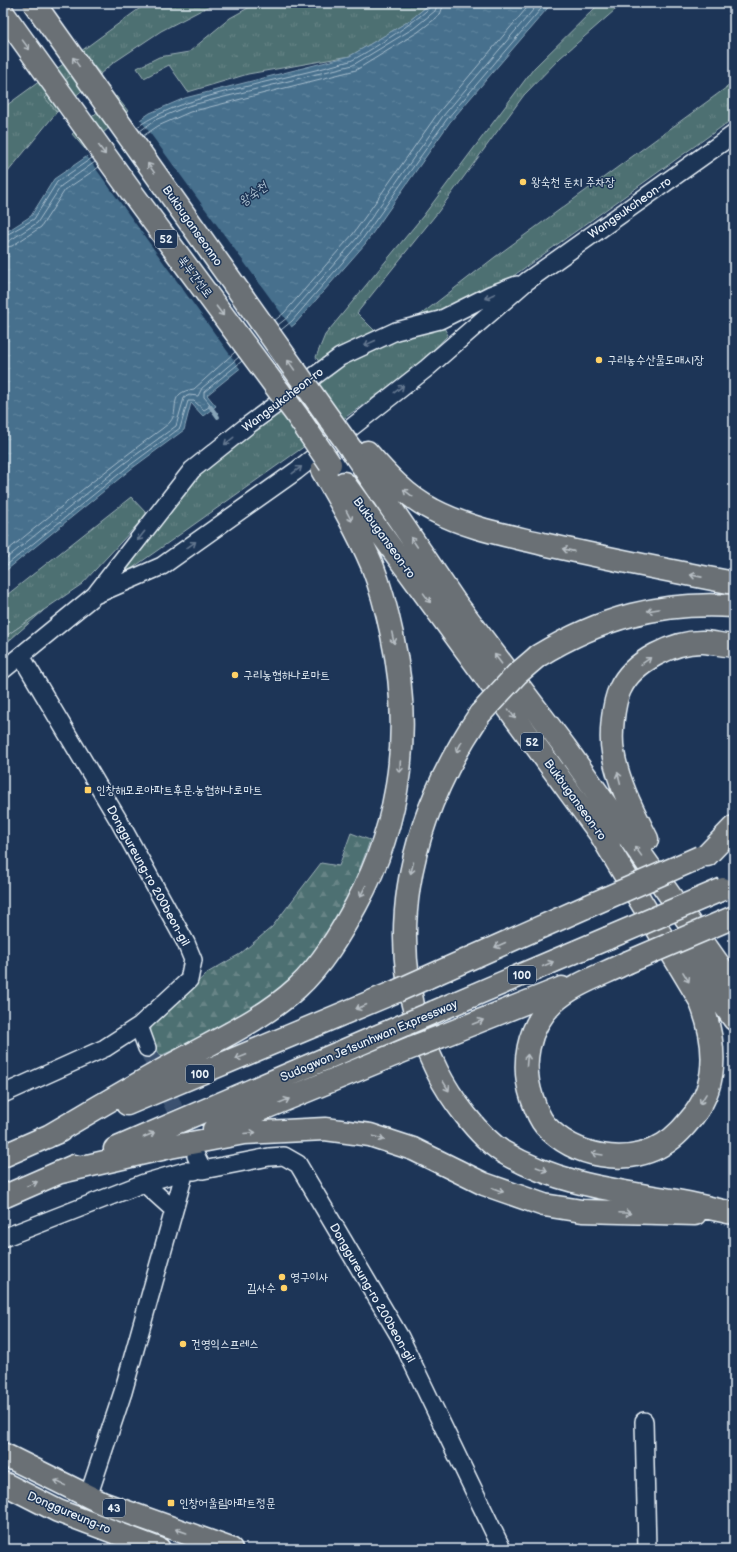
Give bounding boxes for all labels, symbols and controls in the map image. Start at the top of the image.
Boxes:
one-way arrow [21,39,30,50]
one-way arrow [72,57,80,68]
one-way arrow [97,145,106,156]
one-way arrow [147,163,155,174]
street label: Wangsukcheon-ro [586,174,675,242]
place label: 왕숙천 둔치 주차장 [531,175,615,190]
water label: 왕숙천 [236,177,272,210]
marker: 왕숙천 둔치 주차장 [518,177,528,187]
street label: Bukbuganseonno [159,183,225,269]
road number: 52 [155,230,177,248]
street label: 북부간선로 [174,253,216,301]
one-way arrow [485,292,497,300]
one-way arrow [216,306,224,317]
one-way arrow [364,340,376,347]
place label: 구리농수산물도매시장 [607,353,704,368]
marker: 구리농수산물도매시장 [594,355,604,365]
one-way arrow [287,360,295,371]
street label: Wangsukcheon-ro [239,364,327,436]
one-way arrow [394,385,405,394]
one-way arrow [224,436,234,445]
one-way arrow [291,466,302,474]
one-way arrow [403,489,414,497]
street label: Bukbuganseon-ro [350,495,419,582]
one-way arrow [345,510,353,522]
one-way arrow [137,530,146,541]
one-way arrow [410,537,418,548]
one-way arrow [185,541,196,549]
one-way arrow [562,545,575,553]
one-way arrow [690,571,703,579]
one-way arrow [423,592,431,603]
one-way arrow [647,606,660,614]
one-way arrow [389,631,397,644]
one-way arrow [494,654,502,665]
one-way arrow [640,657,651,665]
place label: 구리농협하나로마트 [243,668,330,683]
marker: 구리농협하나로마트 [230,670,240,680]
one-way arrow [508,708,516,719]
road number: 52 [521,733,543,751]
one-way arrow [454,741,462,753]
street label: Bukbuganseon-ro [541,757,610,844]
one-way arrow [397,760,404,773]
one-way arrow [615,772,623,785]
place label: 인창해모로아파트후문.농협하나로마트 [96,783,263,798]
marker: 인창해모로아파트후문.농협하나로마트 [83,785,93,795]
street label: Donggureung-ro 200beon-gil [103,803,193,949]
one-way arrow [634,846,642,857]
one-way arrow [408,861,416,874]
one-way arrow [359,884,367,896]
one-way arrow [494,942,506,950]
one-way arrow [541,960,553,967]
road number: 100 [508,966,536,984]
one-way arrow [682,971,690,983]
street label: Sudogwon Je1sunhwan Expressway [278,997,460,1085]
one-way arrow [356,1003,368,1011]
one-way arrow [472,1017,484,1025]
one-way arrow [236,1053,248,1061]
one-way arrow [523,1054,531,1067]
road number: 100 [186,1065,214,1083]
one-way arrow [442,1080,450,1091]
one-way arrow [699,1093,707,1105]
one-way arrow [278,1097,290,1104]
one-way arrow [243,1129,256,1136]
one-way arrow [142,1130,154,1138]
one-way arrow [372,1135,385,1142]
one-way arrow [591,1150,604,1158]
one-way arrow [535,1166,547,1174]
one-way arrow [26,1180,38,1187]
one-way arrow [491,1186,503,1194]
one-way arrow [618,1209,631,1217]
street label: Donggureung-ro 200beon-gil [326,1221,418,1365]
place label: 영구이사 [290,1270,329,1285]
marker: 영구이사 [277,1272,287,1282]
place label: 김사수 [247,1281,276,1296]
marker: 김사수 [279,1283,289,1293]
place label: 건영익스프레스 [191,1337,259,1352]
marker: 건영익스프레스 [178,1339,188,1349]
one-way arrow [54,1479,66,1486]
street label: Donggureung-ro [25,1489,113,1537]
place label: 인창어울림아파트정문 [179,1496,276,1511]
marker: 인창어울림아파트정문 [166,1498,176,1508]
road number: 43 [103,1499,125,1517]
one-way arrow [174,1527,187,1534]

